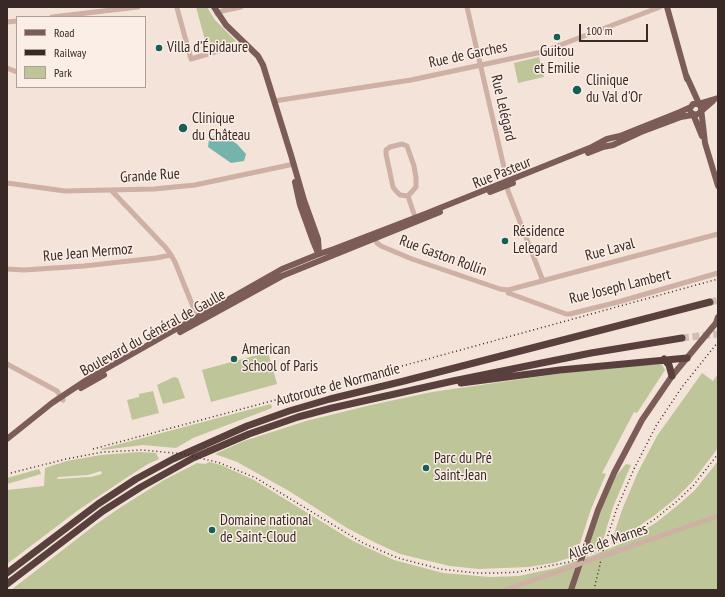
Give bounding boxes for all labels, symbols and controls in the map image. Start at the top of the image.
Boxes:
legend [16,16,146,88]
scale bar [581,16,650,42]
text: 100 m [586,23,613,38]
text: Road [54,25,74,40]
marker: Guitou et Emilie [552,32,562,42]
street label: Rue de Garches [427,38,509,72]
place label: Villa d'Épidaure [167,39,248,57]
marker: Villa d'Épidaure [154,43,164,53]
place label: Guitou et Emilie [534,43,580,78]
text: Railway [54,45,86,60]
text: Park [54,65,72,80]
place label: Clinique du Val d'Or [586,72,642,107]
street label: Rue Lelégard [487,73,519,143]
marker: Clinique du Val d'Or [571,84,583,96]
place label: Clinique du Château [192,110,250,145]
marker: Clinique du Château [177,122,189,134]
street label: Rue Pasteur [470,153,534,193]
street label: Grande Rue [120,165,180,187]
place label: Résidence Lelegard [513,223,565,258]
street label: Rue Gaston Rollin [397,232,489,280]
street label: Rue Laval [583,235,637,265]
marker: Résidence Lelegard [500,236,510,246]
street label: Rue Jean Mermoz [42,240,134,266]
street label: Rue Joseph Lambert [567,266,673,308]
street label: Boulevard du Général de Gaulle [77,286,229,380]
place label: American School of Paris [242,341,318,376]
marker: American School of Paris [229,354,239,364]
street label: Autoroute de Normandie [274,360,402,410]
place label: Parc du Pré Saint-Jean [434,450,492,485]
marker: Parc du Pré Saint-Jean [421,463,431,473]
place label: Domaine national de Saint-Cloud [220,512,312,547]
street label: Allée de Marnes [566,520,650,564]
marker: Domaine national de Saint-Cloud [207,525,217,535]

